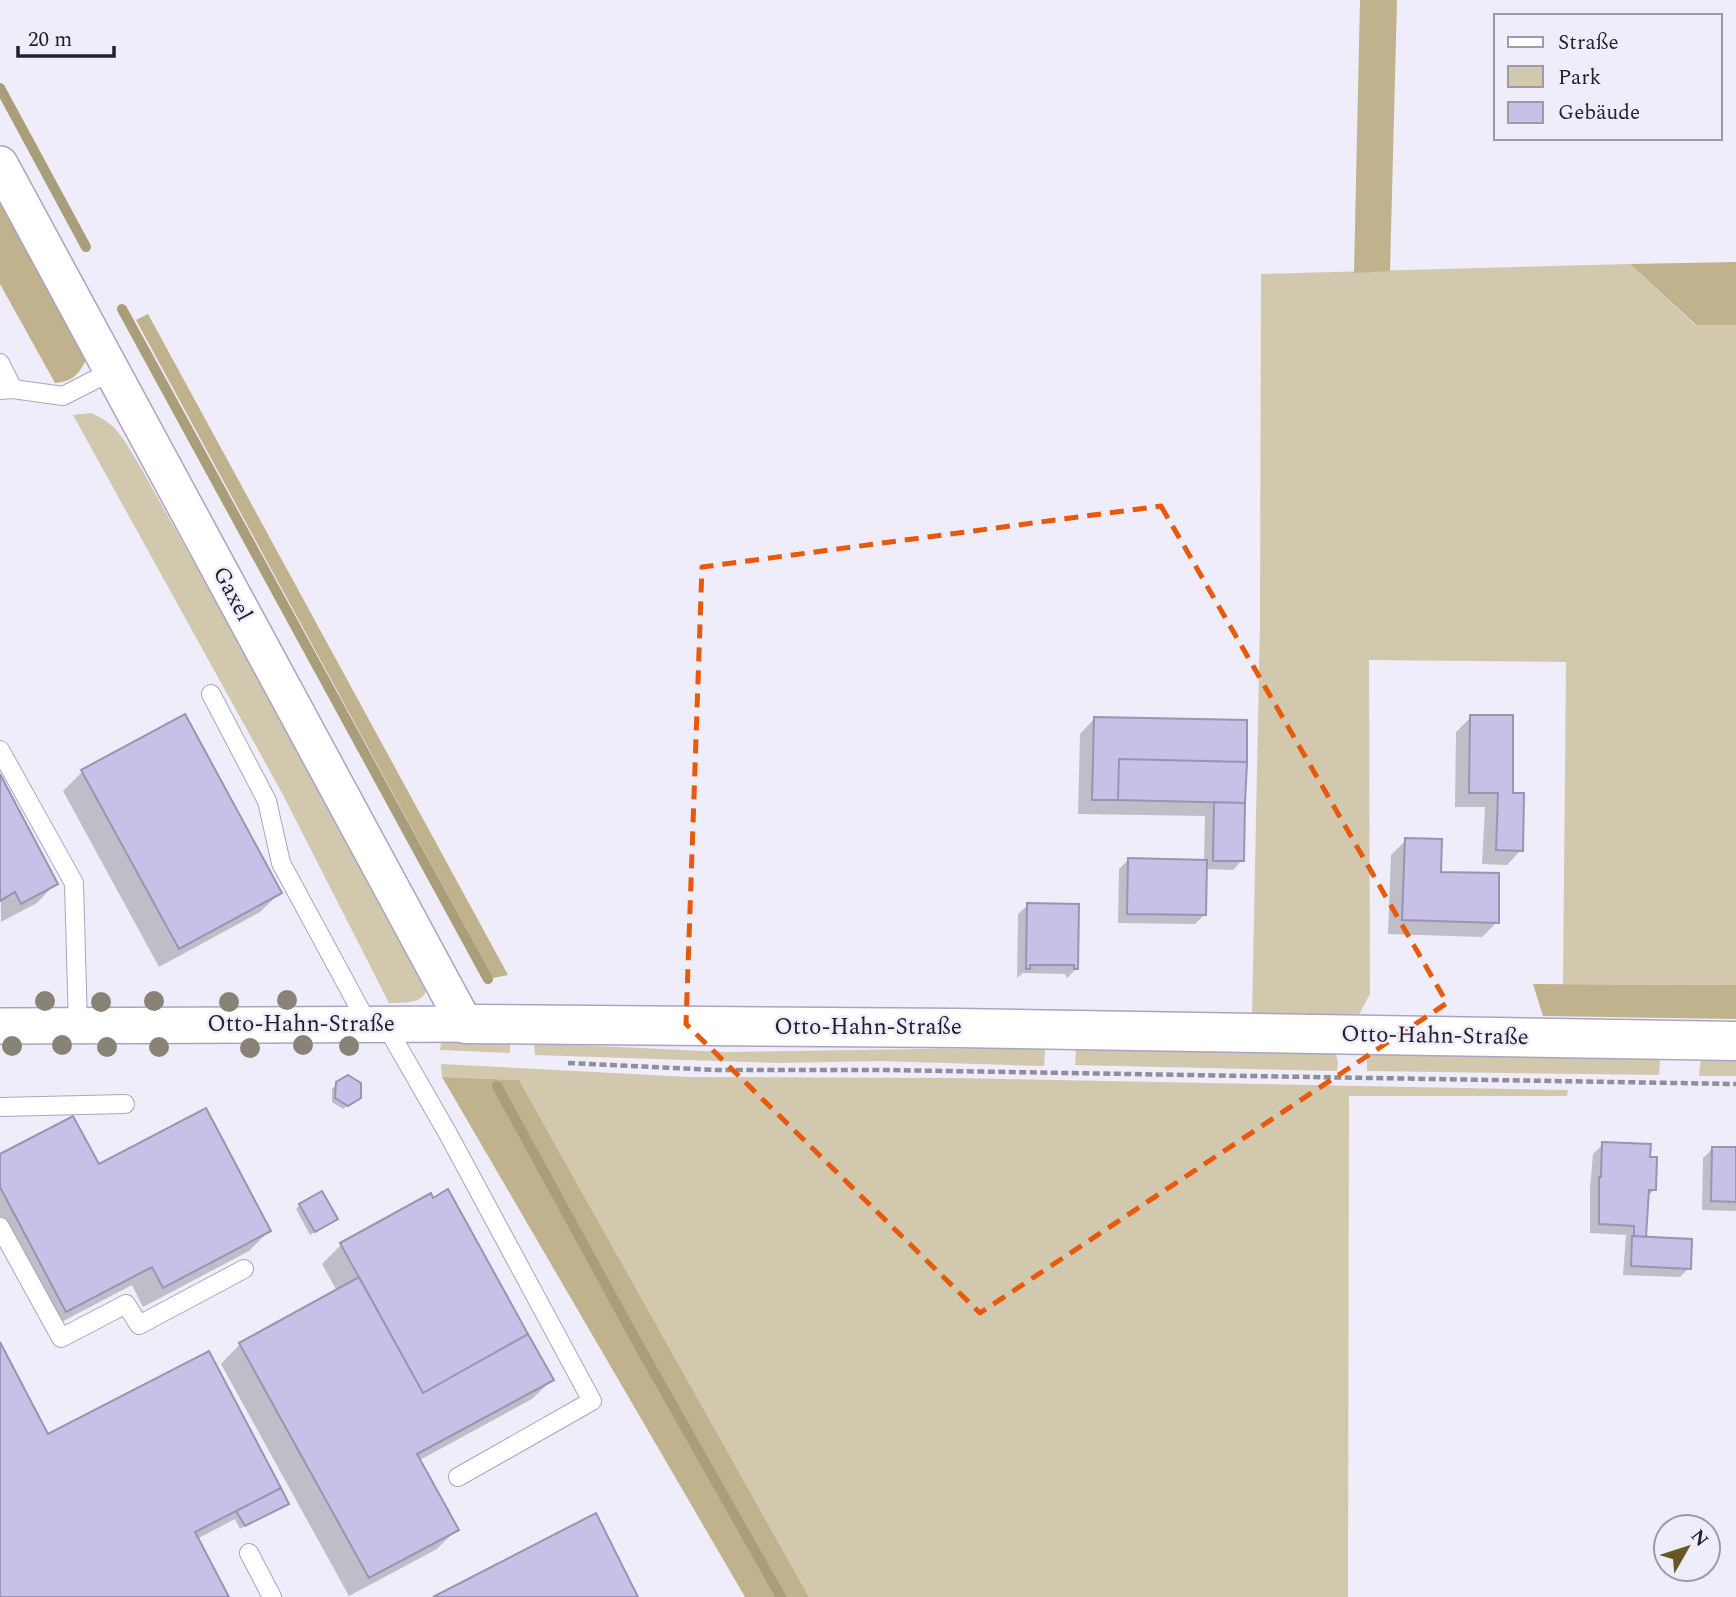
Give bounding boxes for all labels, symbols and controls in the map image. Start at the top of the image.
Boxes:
scale bar [18,14,114,58]
legend [1494,14,1722,140]
text: 20 m [28,24,72,56]
text: Straße [1558,27,1619,59]
text: Park [1558,62,1602,94]
text: Gebäude [1558,97,1640,129]
street label: Gaxel [203,560,261,628]
street label: Otto-Hahn-Straße [207,1007,395,1042]
street label: Otto-Hahn-Straße [774,1010,962,1045]
street label: Otto-Hahn-Straße [1341,1017,1529,1055]
north arrow [1652,1513,1722,1583]
text: N [1683,1523,1715,1553]

